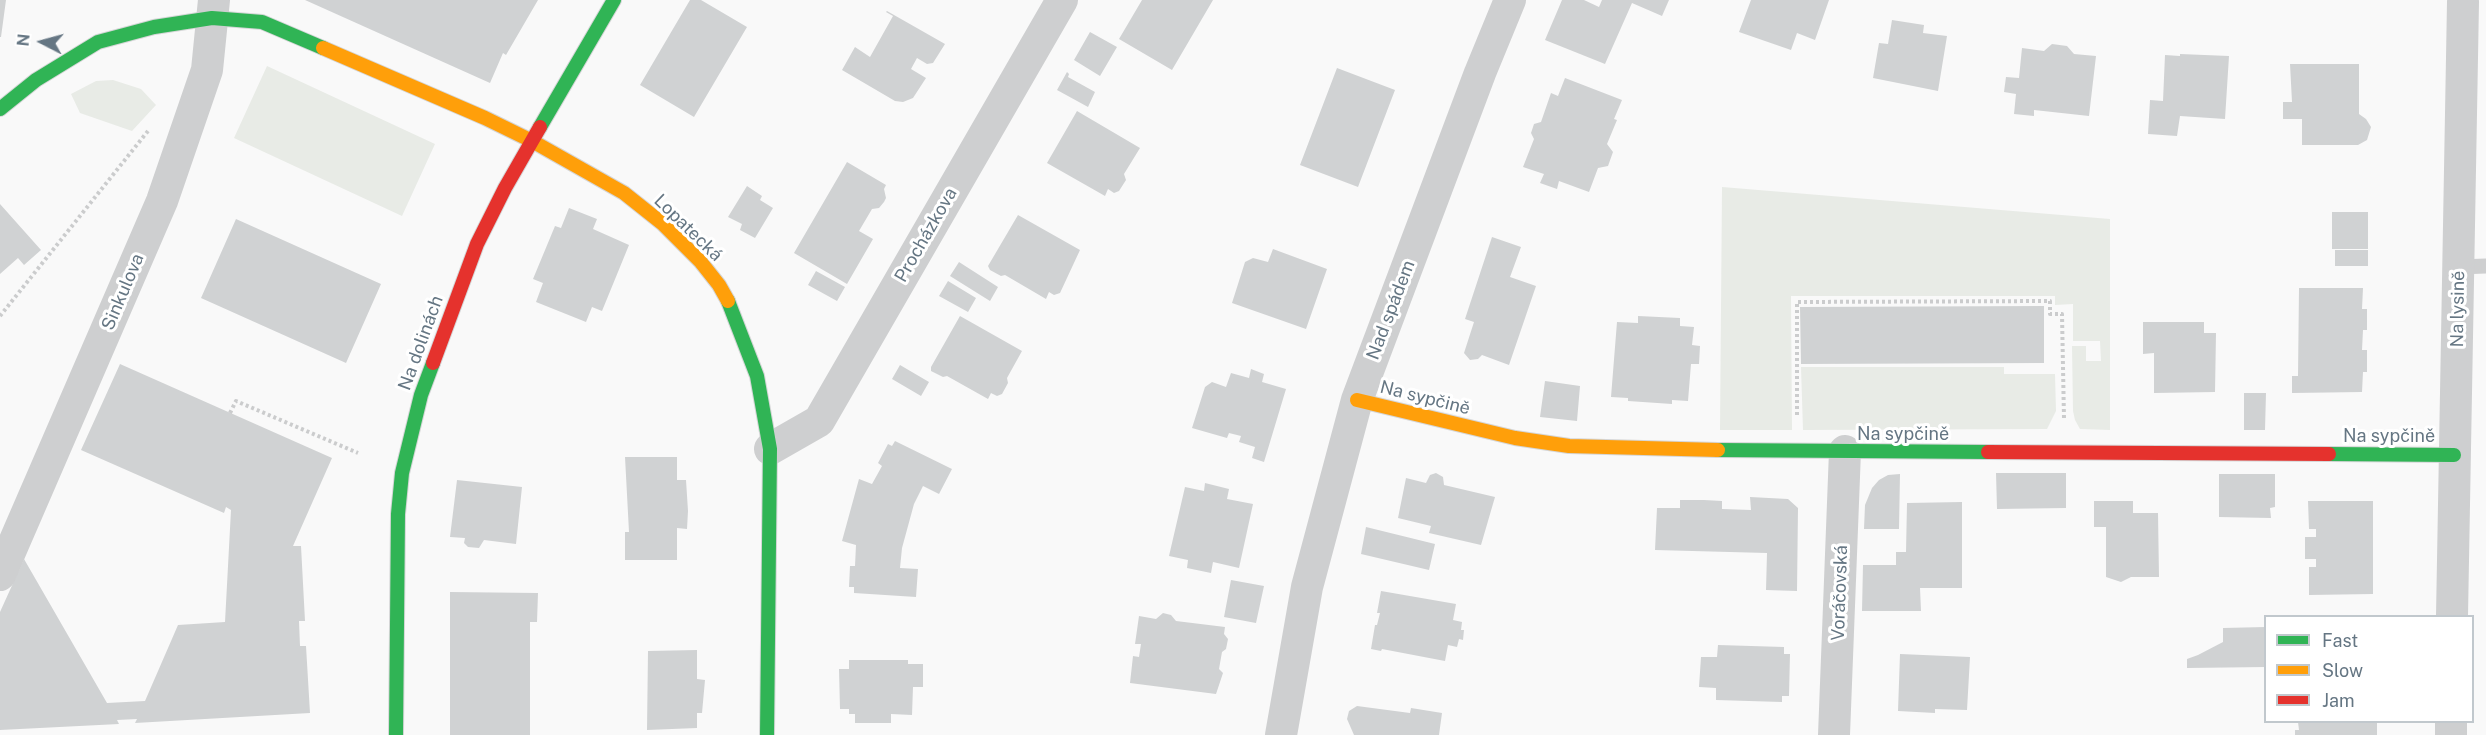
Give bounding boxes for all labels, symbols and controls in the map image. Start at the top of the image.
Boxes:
north arrow [12,12,72,72]
text: N [13,33,34,47]
street label: Procházkova [890,184,962,286]
street label: Lopatecká [649,190,727,266]
street label: Sinkulova [97,250,149,334]
street label: Nad spádem [1362,257,1420,363]
street label: Na lysině [2447,271,2469,347]
street label: Na dolinách [394,293,448,393]
street label: Na sypčině [1378,376,1472,420]
street label: Na sypčině [1857,423,1949,445]
street label: Na sypčině [2343,425,2435,447]
street label: Voráčovská [1828,545,1852,641]
legend [2264,615,2474,723]
text: Fast [2322,630,2358,651]
text: Slow [2322,660,2363,681]
text: Jam [2322,690,2355,711]

